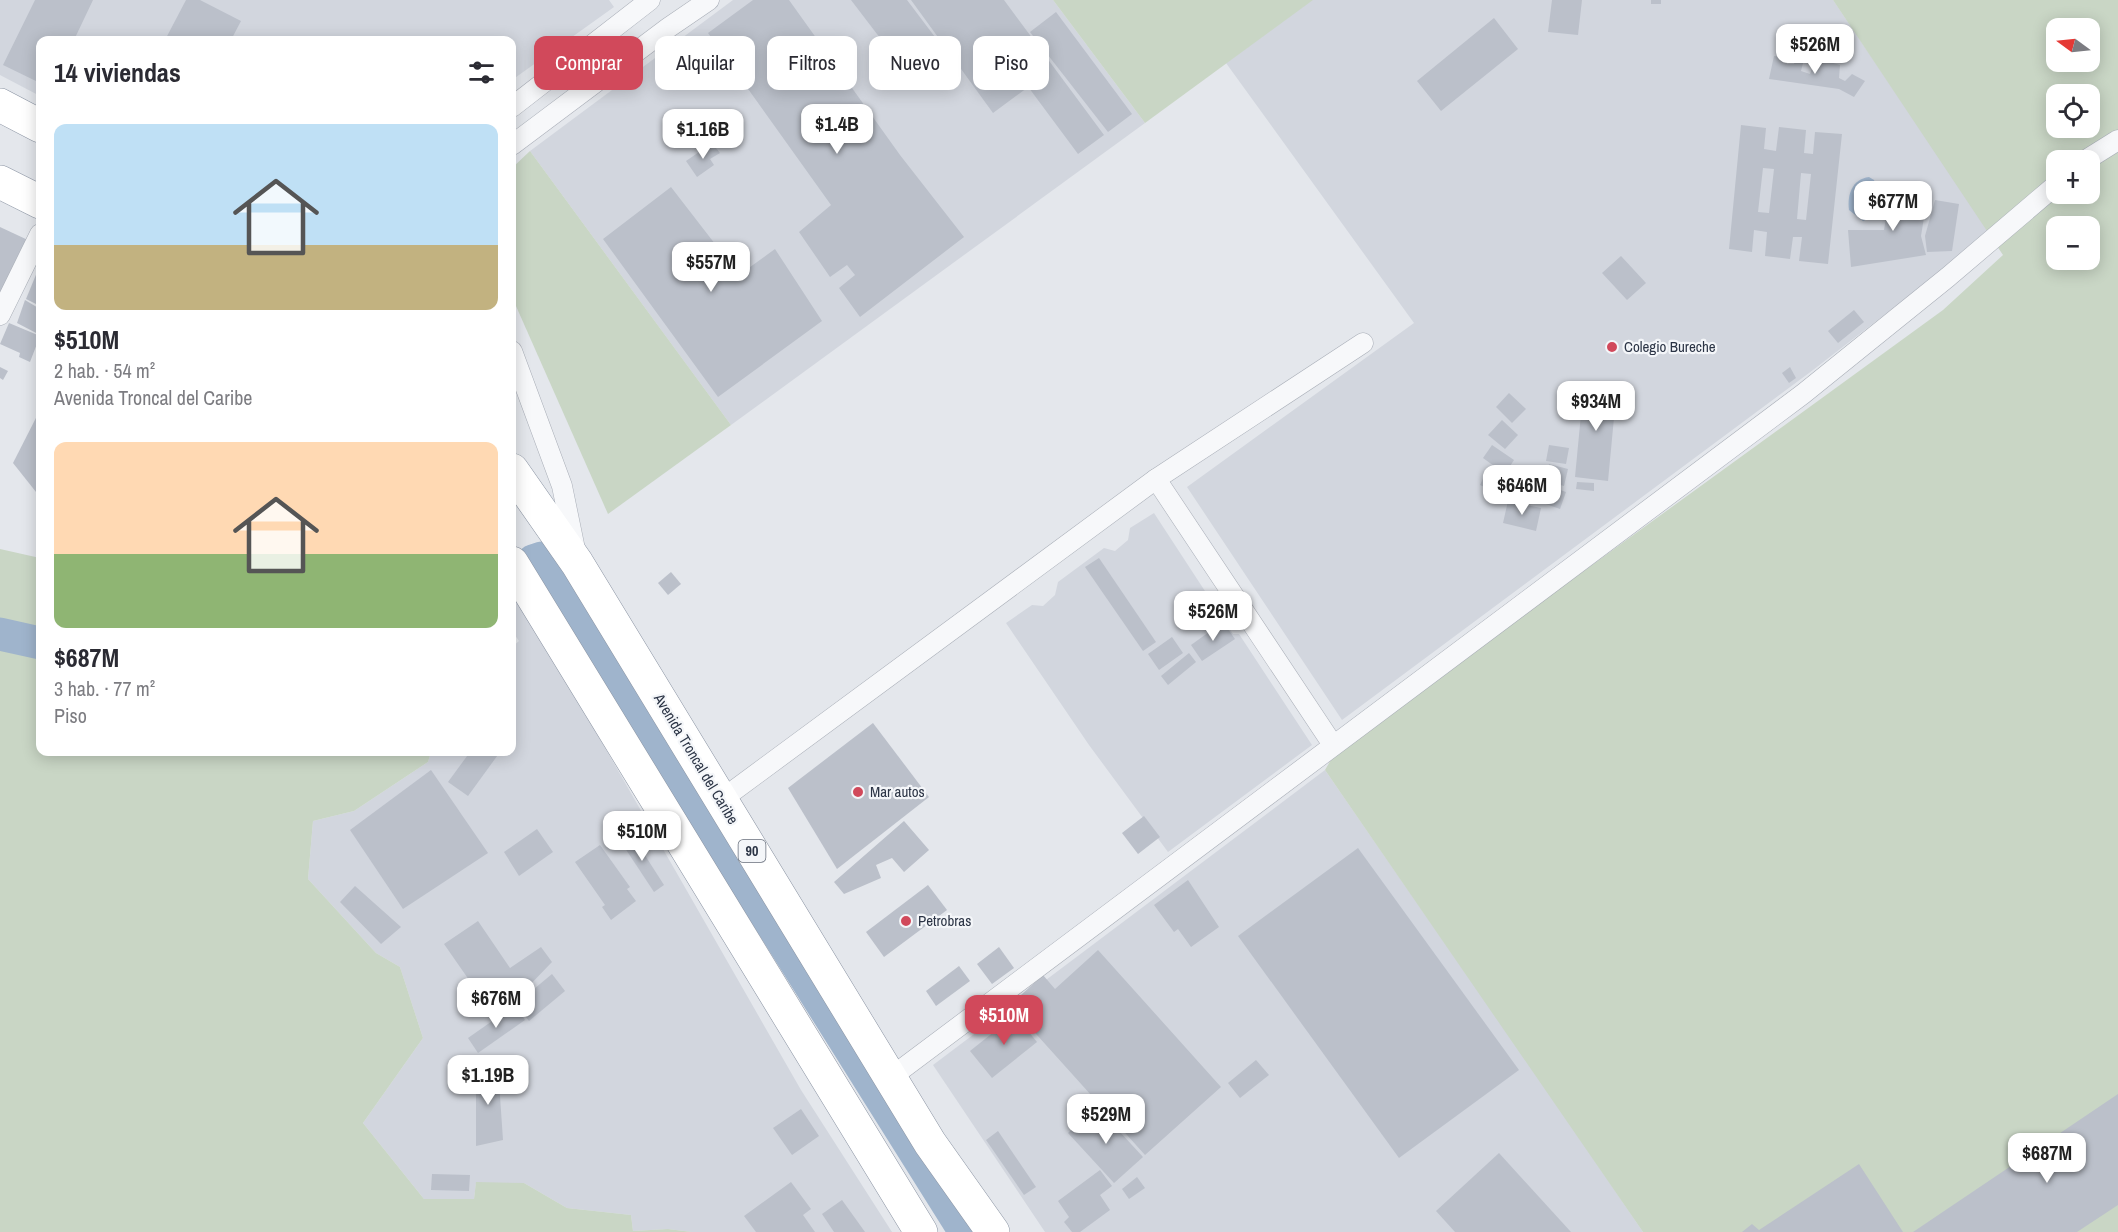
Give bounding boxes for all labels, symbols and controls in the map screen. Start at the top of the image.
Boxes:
north arrow [2046,18,2100,72]
map controls [2046,18,2100,270]
pin: $526M [1773,24,1857,75]
text: $526M [1790,30,1840,57]
chip: Comprar [534,36,643,90]
chip: Alquilar [655,36,755,90]
chip: Filtros [767,36,857,90]
chip: Nuevo [869,36,961,90]
chip: Piso [973,36,1049,90]
text: 14 viviendas [54,55,181,90]
icon: filters [465,56,498,89]
button: locate [2046,84,2100,138]
pin: $1.4B [795,104,879,155]
pin: $1.16B [654,109,752,160]
text: $1.4B [815,110,859,137]
text: $1.16B [677,115,729,142]
button: + [2046,150,2100,204]
icon: home [222,163,330,271]
pin: $677M [1851,181,1935,232]
text: $677M [1868,187,1918,214]
button: − [2046,216,2100,270]
pin: $557M [669,242,753,293]
text: $557M [686,248,736,275]
text: $510M [54,322,119,357]
place label: Colegio Bureche [1624,336,1716,357]
marker: Colegio Bureche [1605,340,1619,354]
text: 2 hab. · 54 m² [54,357,155,384]
pin: $934M [1554,381,1638,432]
text: Avenida Troncal del Caribe [54,384,252,411]
text: $934M [1571,387,1621,414]
pin: $646M [1480,465,1564,516]
text: $646M [1497,471,1547,498]
icon: home [222,481,330,589]
pin: $526M [1171,591,1255,642]
text: $526M [1188,597,1238,624]
text: $687M [54,640,119,675]
text: 3 hab. · 77 m² [54,675,155,702]
street label: Avenida Troncal del Caribe [649,689,744,828]
text: Piso [54,702,87,729]
place label: Mar autos [870,781,925,802]
marker: Mar autos [851,785,865,799]
pin: $510M [600,811,684,862]
text: $510M [617,817,667,844]
road number: 90 [738,840,766,862]
place label: Petrobras [918,910,971,931]
marker: Petrobras [899,914,913,928]
pin: $676M [454,978,538,1029]
text: $676M [471,984,521,1011]
pin: $510M [962,995,1046,1046]
text: $510M [979,1001,1029,1028]
pin: $1.19B [439,1055,537,1106]
text: $1.19B [462,1061,514,1088]
pin: $529M [1064,1094,1148,1145]
text: $529M [1081,1100,1131,1127]
pin: $687M [2005,1133,2089,1184]
text: $687M [2022,1139,2072,1166]

